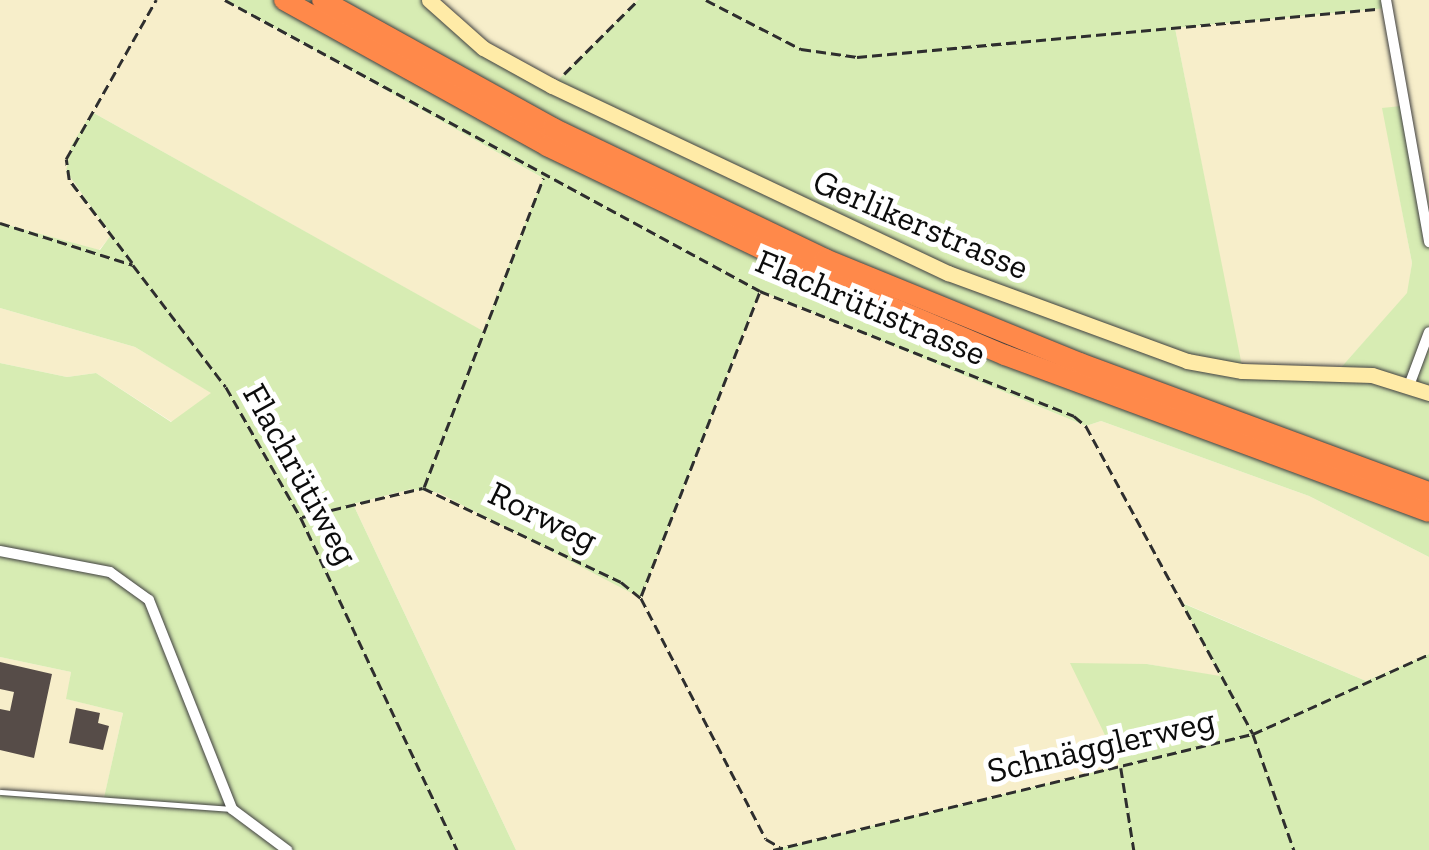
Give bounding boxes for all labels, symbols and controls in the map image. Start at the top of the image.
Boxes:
street label: Gerlikerstrasse [807,160,1035,288]
street label: Flachrütistrasse [750,240,992,374]
street label: Flachrütiweg [234,376,368,572]
street label: Rorweg [482,472,604,560]
street label: Schnägglerweg [983,698,1219,792]

